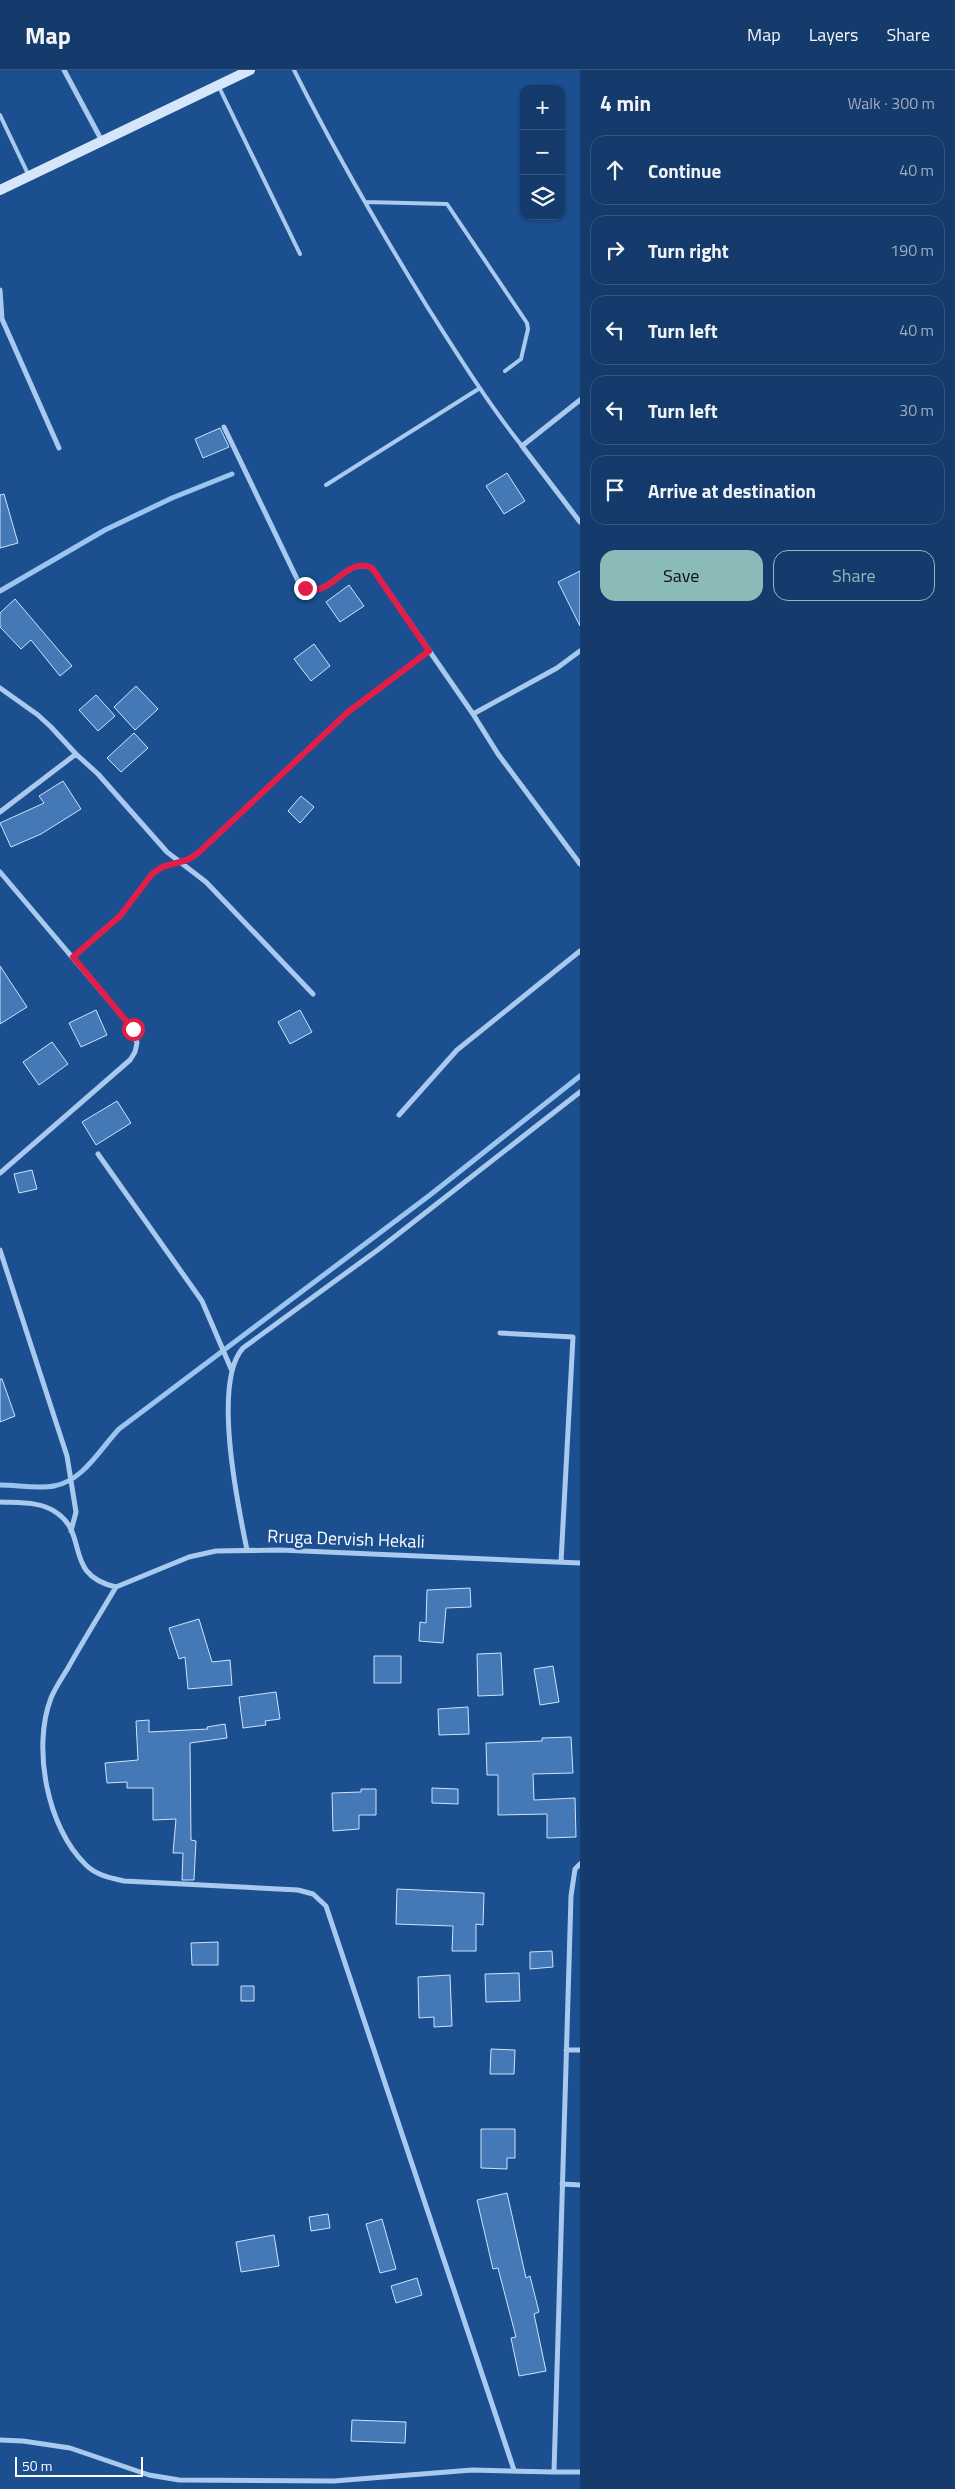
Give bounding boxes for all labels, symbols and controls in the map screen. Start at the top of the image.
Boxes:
text: Map [25,17,71,53]
text: Map [747,21,781,48]
text: Layers [809,21,858,48]
text: Share [886,21,930,48]
map controls [520,85,565,220]
button: + [520,85,565,130]
text: 4 min [600,87,651,119]
text: Walk · 300 m [847,91,935,115]
button: − [520,130,565,175]
icon: ahead [601,156,629,184]
text: Continue [648,156,721,185]
text: 40 m [899,158,934,182]
button: layers [520,175,565,220]
icon: right [601,236,629,264]
text: Turn right [648,236,729,265]
text: 190 m [890,238,934,262]
icon: left [601,316,629,344]
text: Turn left [648,316,718,345]
text: 40 m [899,318,934,342]
icon: left [601,396,629,424]
text: Turn left [648,396,718,425]
text: 30 m [899,398,934,422]
icon: arrive [601,476,629,504]
text: Arrive at destination [648,476,816,505]
button: Save [600,550,763,601]
button: Share [773,550,935,601]
route end [294,577,317,600]
route start [122,1018,145,1041]
street label: Rruga Dervish Hekali [267,1522,425,1555]
scale bar [15,2454,142,2477]
text: 50 m [22,2455,52,2476]

